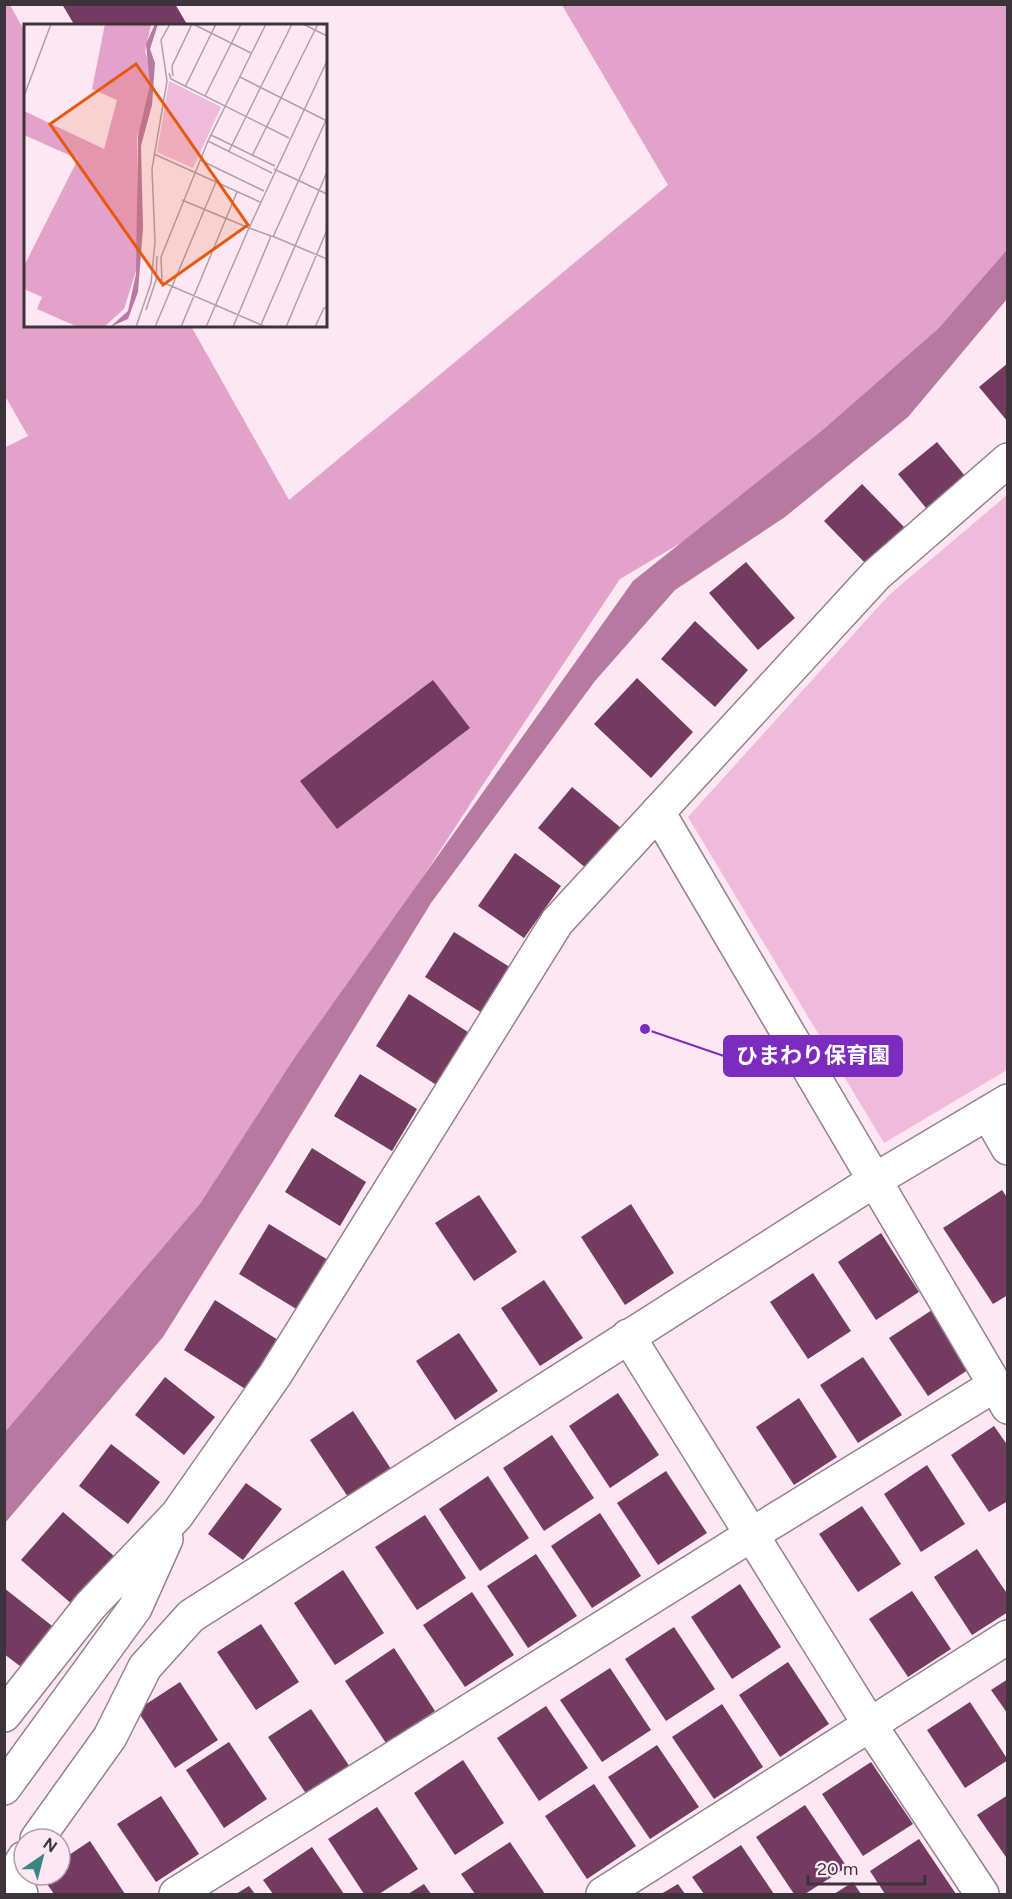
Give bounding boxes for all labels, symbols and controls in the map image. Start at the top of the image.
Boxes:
inset map [24,24,327,327]
callout: ひまわり保育園 [724,1036,902,1076]
text: ひまわり保育園 [736,1042,890,1069]
north arrow [12,1827,72,1887]
text: N [40,1834,61,1856]
scale bar [808,1848,925,1886]
text: 20 m [817,1858,858,1880]

